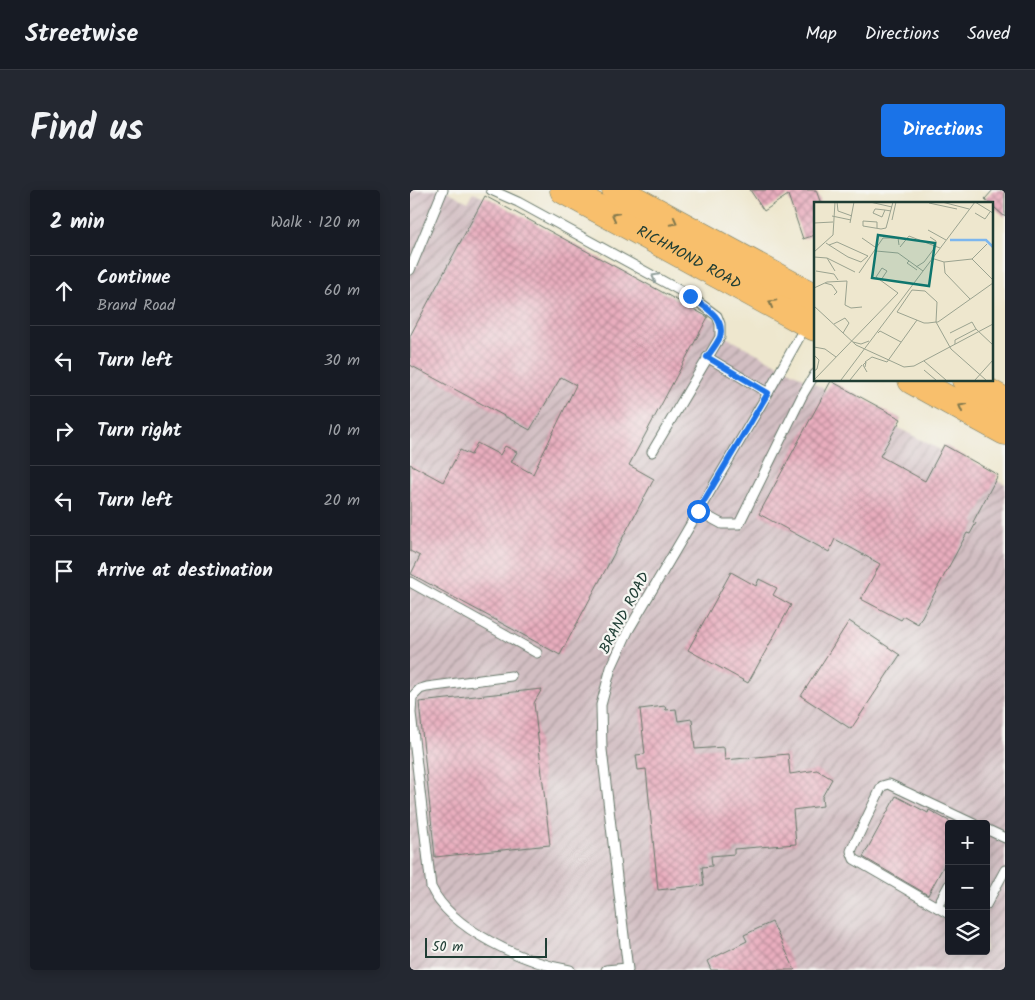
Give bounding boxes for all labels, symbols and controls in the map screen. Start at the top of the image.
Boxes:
text: Streetwise [25,15,138,54]
text: Map [805,20,837,49]
text: Directions [865,20,939,49]
text: Saved [967,20,1010,49]
text: Find us [30,102,143,158]
button: Directions [881,104,1005,157]
inset map [814,202,992,381]
text: 2 min [50,206,105,239]
text: Walk · 120 m [270,210,360,235]
one-way arrow [611,213,620,223]
one-way arrow [669,215,678,225]
street label: RICHMOND ROAD [632,220,746,297]
text: Continue [97,263,170,293]
one-way arrow [651,273,660,283]
icon: ahead [50,277,78,305]
text: 60 m [324,278,360,303]
route end [679,285,702,308]
text: Brand Road [97,293,175,318]
one-way arrow [769,300,778,310]
text: Turn left [97,346,172,376]
icon: left [50,347,78,375]
text: 30 m [324,348,360,373]
one-way arrow [959,404,968,414]
text: Turn right [97,416,182,446]
icon: right [50,417,78,445]
text: 10 m [328,418,360,443]
text: Turn left [97,486,172,516]
icon: left [50,487,78,515]
text: 20 m [324,488,360,513]
route start [687,500,710,523]
text: Arrive at destination [97,556,273,586]
icon: arrive [50,557,78,585]
street label: BRAND ROAD [593,567,657,658]
map controls [945,820,990,955]
button: + [945,820,990,865]
button: − [945,865,990,910]
button: layers [945,910,990,955]
scale bar [425,935,548,958]
text: 50 m [432,936,463,958]

